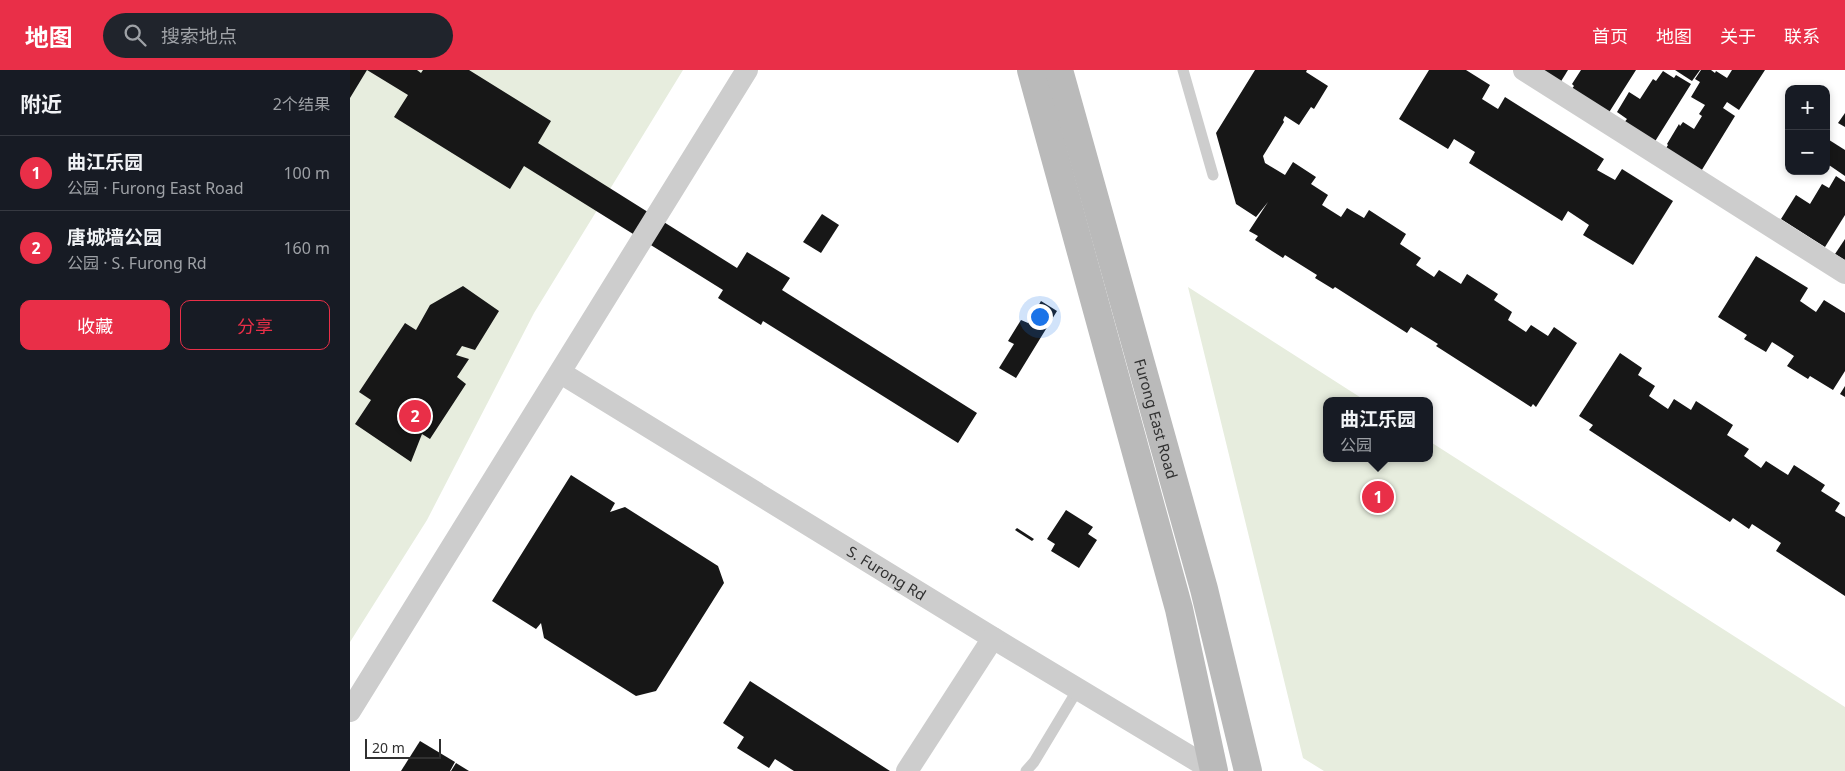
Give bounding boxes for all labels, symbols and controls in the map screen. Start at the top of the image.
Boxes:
search box [103,13,453,58]
text: 地图 [25,20,73,53]
icon: search [121,21,149,49]
text: 搜索地点 [161,23,237,49]
text: 首页 [1592,24,1628,48]
text: 地图 [1656,24,1692,48]
text: 关于 [1720,24,1756,48]
text: 联系 [1784,24,1820,48]
map controls [1785,85,1830,175]
button: + [1785,85,1830,130]
text: 附近 [20,90,62,118]
text: 2个结果 [273,93,330,115]
button: − [1785,130,1830,175]
text: 曲江乐园 [67,149,143,175]
text: 1 [31,162,41,184]
text: 100 m [283,162,330,184]
text: 公园 · Furong East Road [67,177,244,199]
text: 唐城墙公园 [67,224,162,250]
text: 2 [31,237,41,259]
text: 160 m [283,237,330,259]
text: 公园 · S. Furong Rd [67,252,207,274]
button: 收藏 [20,300,170,350]
button: 分享 [180,300,330,350]
your location [1027,304,1053,330]
street label: Furong East Road [1130,356,1183,481]
pin: 2 [399,397,431,435]
popup [1323,397,1433,462]
text: 曲江乐园 [1340,406,1416,432]
text: 公园 [1340,434,1372,456]
pin: 1 [1362,478,1394,516]
street label: S. Furong Rd [843,541,930,605]
scale bar [365,736,441,759]
text: 20 m [372,738,405,757]

